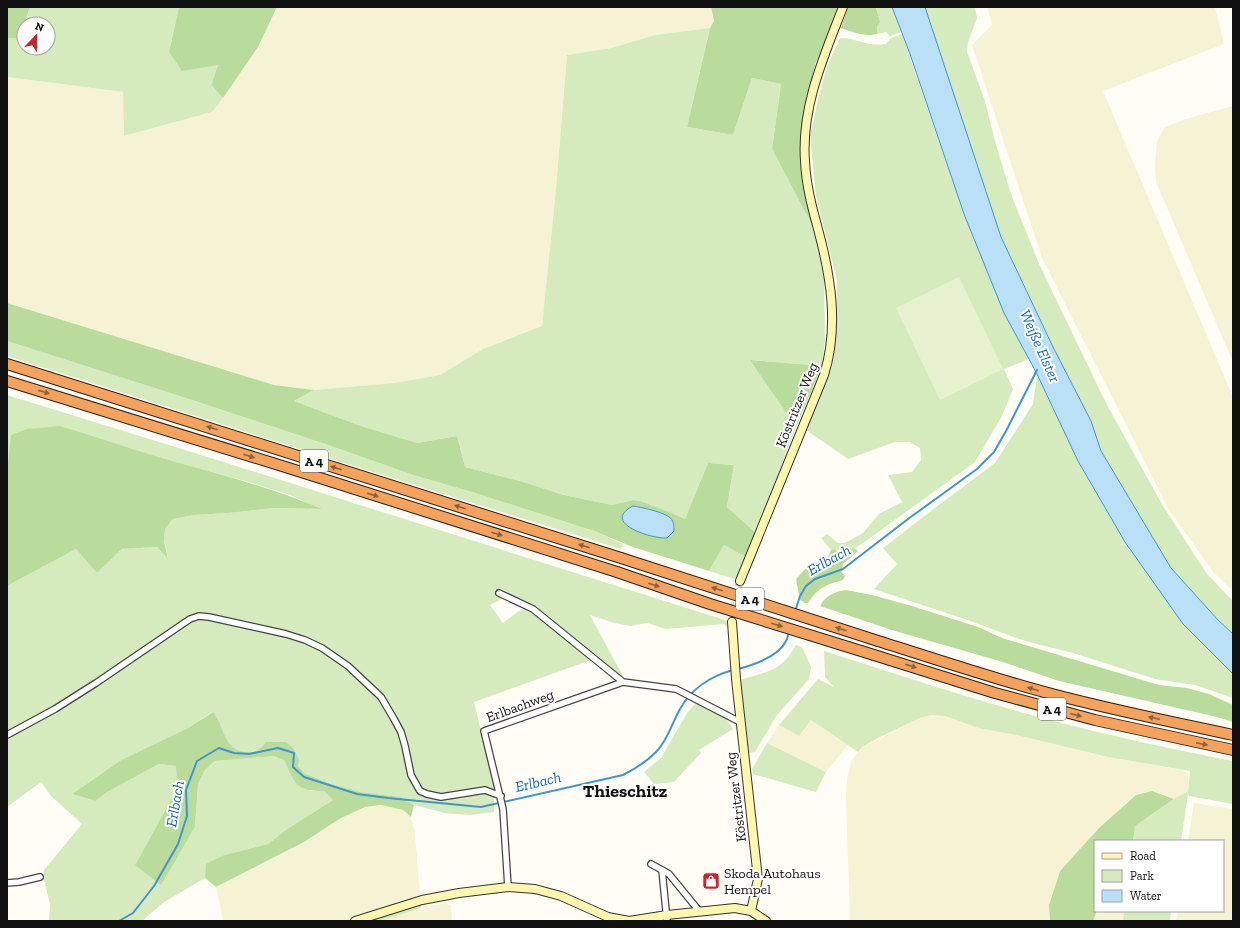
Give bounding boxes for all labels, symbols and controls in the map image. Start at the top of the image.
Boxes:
north arrow [16,16,56,56]
text: N [33,20,46,35]
water label: Weiße Elster [1016,307,1064,386]
street label: Köstritzer Weg [772,360,822,450]
one-way arrow [39,389,51,395]
one-way arrow [206,425,218,431]
road number: A 4 [300,450,328,472]
one-way arrow [243,453,255,459]
one-way arrow [330,465,342,471]
one-way arrow [367,492,379,498]
one-way arrow [454,504,466,510]
one-way arrow [491,531,503,537]
water label: Erlbach [804,541,854,579]
one-way arrow [578,543,590,549]
one-way arrow [648,582,660,588]
one-way arrow [711,586,723,592]
road number: A 4 [736,588,764,610]
one-way arrow [772,622,784,628]
one-way arrow [835,625,847,631]
one-way arrow [905,664,917,670]
street label: Erlbachweg [484,686,556,726]
one-way arrow [1027,686,1039,692]
road number: A 4 [1038,698,1066,720]
one-way arrow [1070,712,1082,718]
one-way arrow [1148,714,1160,720]
one-way arrow [1196,741,1209,747]
street label: Köstritzer Weg [722,751,750,843]
water label: Erlbach [513,768,563,796]
water label: Erlbach [162,779,188,829]
district label: Thieschitz [583,780,668,802]
legend [1094,840,1224,912]
text: Road [1130,849,1156,863]
place label: Skoda Autohaus Hempel [724,865,821,898]
text: Park [1130,869,1155,883]
shop icon: Skoda Autohaus Hempel [701,871,721,891]
text: Water [1130,889,1162,903]

